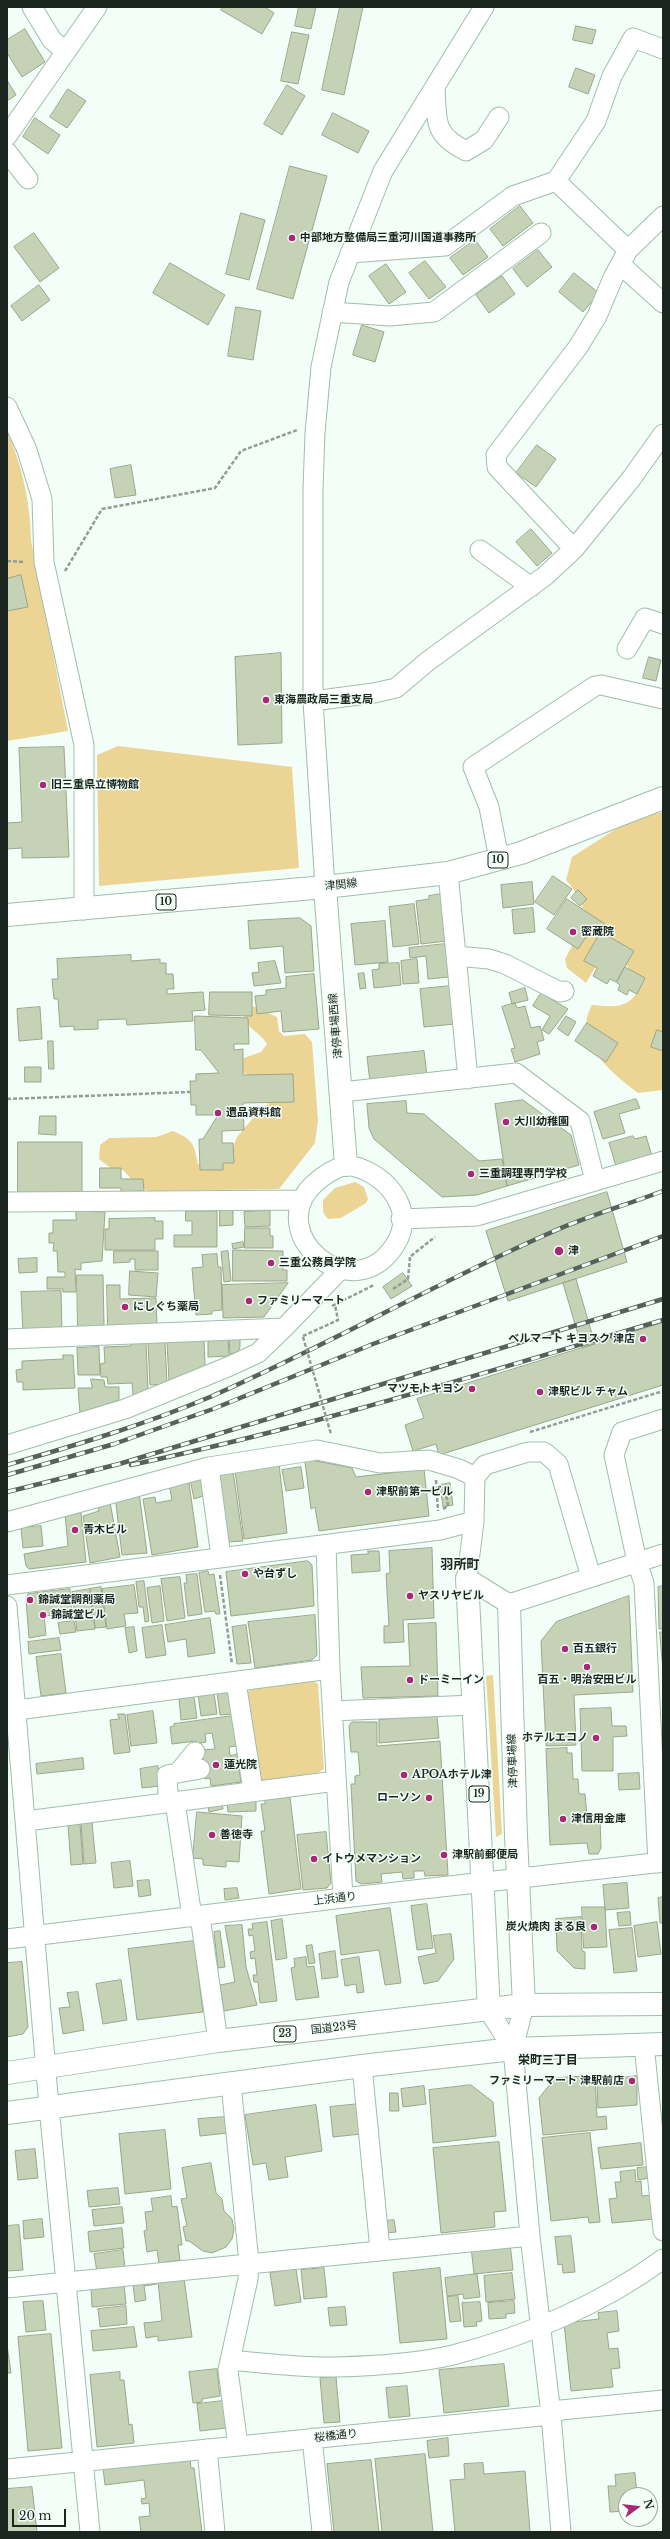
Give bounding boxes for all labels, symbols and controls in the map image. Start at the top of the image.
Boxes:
place label: 中部地方整備局三重河川国道事務所 [300,231,476,245]
marker: 中部地方整備局三重河川国道事務所 [287,233,297,243]
place label: 東海農政局三重支局 [274,693,373,707]
marker: 東海農政局三重支局 [261,695,271,705]
place label: 旧三重県立博物館 [51,778,139,792]
marker: 旧三重県立博物館 [38,780,48,790]
road number: 10 [488,852,508,868]
street label: 津関線 [324,877,358,893]
road number: 10 [156,894,176,910]
place label: 密蔵院 [581,925,614,939]
marker: 密蔵院 [568,927,578,937]
street label: 津停車場西線 [327,993,345,1059]
place label: 遺品資料館 [226,1106,281,1120]
marker: 遺品資料館 [213,1108,223,1118]
place label: 大川幼稚園 [514,1115,569,1129]
marker: 大川幼稚園 [501,1117,511,1127]
place label: 三重調理専門学校 [479,1167,567,1181]
marker: 三重調理専門学校 [466,1169,476,1179]
place label: 津 [568,1244,579,1258]
marker: 津 [553,1245,565,1257]
place label: 三重公務員学院 [279,1256,356,1270]
marker: 三重公務員学院 [266,1258,276,1268]
place label: ファミリーマート [257,1294,345,1308]
marker: ファミリーマート [244,1296,254,1306]
place label: にしぐち薬局 [133,1300,199,1314]
marker: にしぐち薬局 [120,1302,130,1312]
place label: ベルマート キヨスク 津店 [508,1332,635,1346]
marker: ベルマート キヨスク 津店 [638,1334,648,1344]
place label: マツモトキヨシ [387,1382,464,1396]
marker: マツモトキヨシ [467,1384,477,1394]
place label: 津駅ビル チャム [548,1385,628,1399]
marker: 津駅ビル チャム [535,1387,545,1397]
place label: 津駅前第一ビル [376,1485,453,1499]
marker: 津駅前第一ビル [363,1487,373,1497]
place label: 青木ビル [83,1523,127,1537]
marker: 青木ビル [70,1525,80,1535]
district label: 羽所町 [441,1557,479,1573]
place label: や台ずし [253,1567,297,1581]
marker: や台ずし [240,1569,250,1579]
place label: ヤスリヤビル [418,1589,484,1603]
marker: ヤスリヤビル [405,1591,415,1601]
place label: 錦誠堂調剤薬局 [38,1593,115,1607]
marker: 錦誠堂調剤薬局 [25,1595,35,1605]
place label: 錦誠堂ビル [51,1608,106,1622]
marker: 錦誠堂ビル [38,1610,48,1620]
place label: 百五銀行 [573,1642,617,1656]
marker: 百五銀行 [560,1644,570,1654]
marker: 百五・明治安田ビル [582,1662,592,1672]
place label: ドーミーイン [418,1673,484,1687]
place label: 百五・明治安田ビル [538,1673,636,1687]
marker: ドーミーイン [405,1675,415,1685]
place label: ホテルエコノ [522,1731,588,1745]
street label: 津停車場線 [505,1733,521,1789]
marker: ホテルエコノ [591,1733,601,1743]
place label: 蓮光院 [224,1758,257,1772]
marker: 蓮光院 [211,1760,221,1770]
place label: APOAホテル津 [412,1768,492,1782]
marker: APOAホテル津 [399,1770,409,1780]
road number: 19 [469,1786,489,1802]
place label: ローソン [377,1791,421,1805]
marker: ローソン [424,1793,434,1803]
place label: 津信用金庫 [571,1812,626,1826]
marker: 津信用金庫 [558,1814,568,1824]
place label: 善徳寺 [220,1828,253,1842]
marker: 善徳寺 [207,1830,217,1840]
place label: 津駅前郵便局 [452,1848,518,1862]
marker: 津駅前郵便局 [439,1850,449,1860]
place label: イトウメマンション [322,1852,421,1866]
marker: イトウメマンション [309,1854,319,1864]
street label: 上浜通り [312,1890,358,1908]
place label: 炭火焼肉 まる良 [506,1920,586,1934]
marker: 炭火焼肉 まる良 [589,1922,599,1932]
street label: 国道23号 [310,2019,358,2037]
road number: 23 [274,2026,296,2042]
district label: 栄町三丁目 [518,2054,578,2068]
place label: ファミリーマート 津駅前店 [489,2074,624,2088]
marker: ファミリーマート 津駅前店 [627,2076,637,2086]
street label: 桜橋通り [313,2427,359,2445]
north arrow [618,2487,658,2527]
text: N [641,2497,657,2511]
scale bar [14,2501,68,2527]
text: 20 m [19,2508,51,2523]

